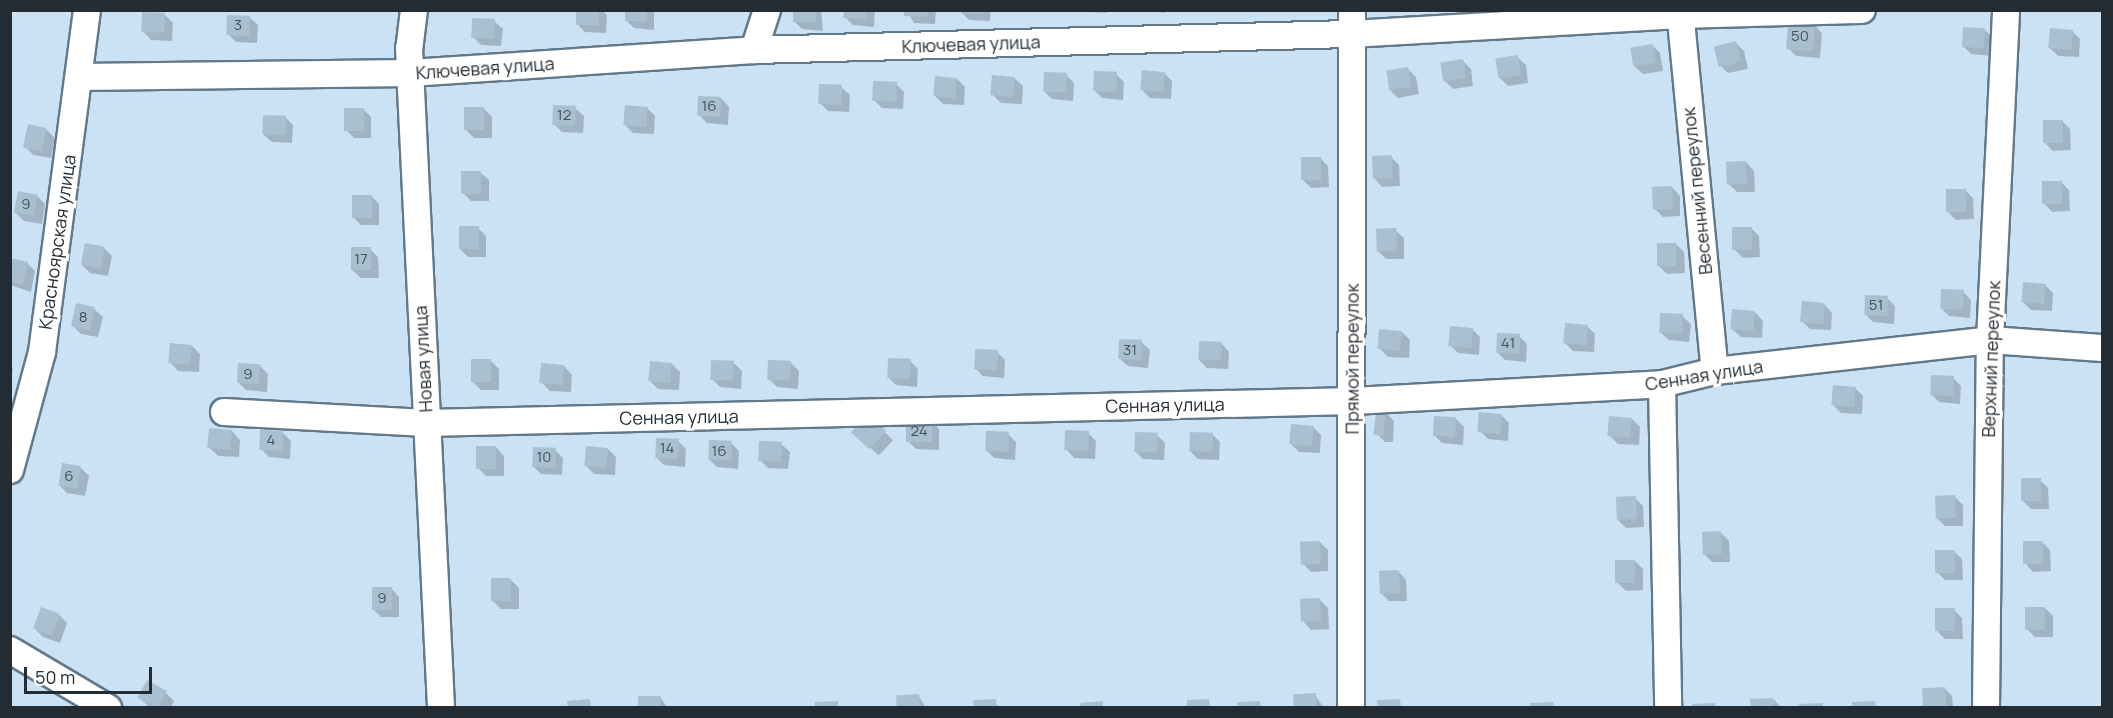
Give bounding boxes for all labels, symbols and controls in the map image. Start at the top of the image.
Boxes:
house number: 3 [234,16,242,34]
house number: 50 [1791,27,1809,45]
street label: Ключевая улица [901,31,1041,57]
street label: Ключевая улица [415,52,555,84]
house number: 16 [701,97,717,115]
house number: 12 [557,106,571,124]
street label: Весенний переулок [1677,106,1717,276]
street label: Красноярская улица [34,153,80,331]
house number: 9 [21,195,31,213]
house number: 17 [354,250,368,268]
street label: Верхний переулок [1977,280,2005,438]
street label: Прямой переулок [1341,284,1363,434]
house number: 51 [1869,296,1883,314]
street label: Новая улица [409,305,437,413]
house number: 8 [79,308,87,326]
house number: 41 [1501,334,1515,352]
house number: 31 [1123,341,1137,359]
street label: Сенная улица [1644,355,1764,395]
house number: 9 [243,365,253,383]
street label: Сенная улица [1105,393,1225,417]
street label: Сенная улица [619,405,739,429]
house number: 24 [910,422,928,440]
house number: 4 [267,431,275,449]
house number: 14 [660,439,674,457]
house number: 16 [711,442,727,460]
house number: 10 [537,448,551,466]
house number: 6 [64,467,74,485]
house number: 9 [377,589,387,607]
scale bar [27,655,154,693]
text: 50 m [35,665,75,689]

